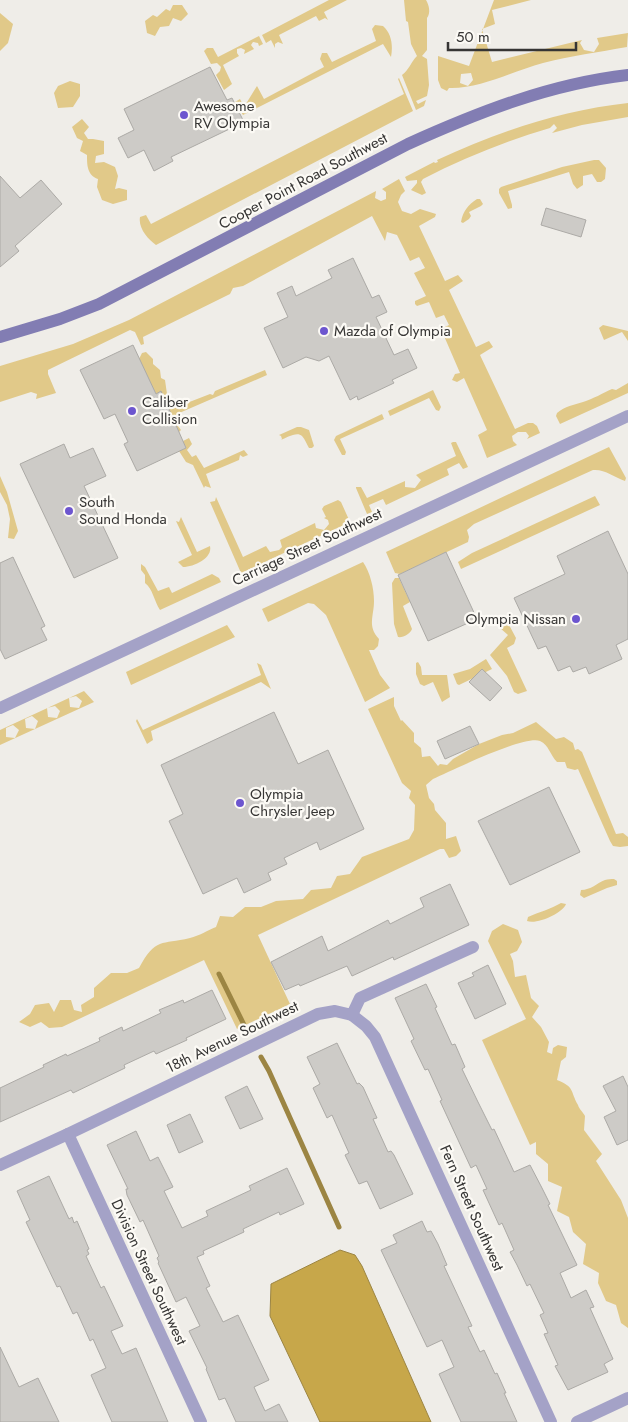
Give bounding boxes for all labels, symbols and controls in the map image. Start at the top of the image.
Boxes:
scale bar [448,20,576,52]
text: 50 m [456,26,490,48]
place label: Awesome RV Olympia [194,95,270,134]
marker: Awesome RV Olympia [178,109,190,121]
street label: Cooper Point Road Southwest [215,127,392,235]
place label: Mazda of Olympia [334,320,451,342]
marker: Mazda of Olympia [318,325,330,337]
place label: Caliber Collision [142,391,197,430]
marker: Caliber Collision [126,405,138,417]
place label: South Sound Honda [79,491,167,530]
street label: Carriage Street Southwest [228,502,386,591]
marker: South Sound Honda [63,505,75,517]
place label: Olympia Nissan [466,608,566,630]
marker: Olympia Nissan [570,613,582,625]
place label: Olympia Chrysler Jeep [250,783,335,822]
marker: Olympia Chrysler Jeep [234,797,246,809]
street label: 18th Avenue Southwest [162,995,302,1079]
street label: Fern Street Southwest [434,1142,510,1275]
street label: Division Street Southwest [106,1196,193,1349]

